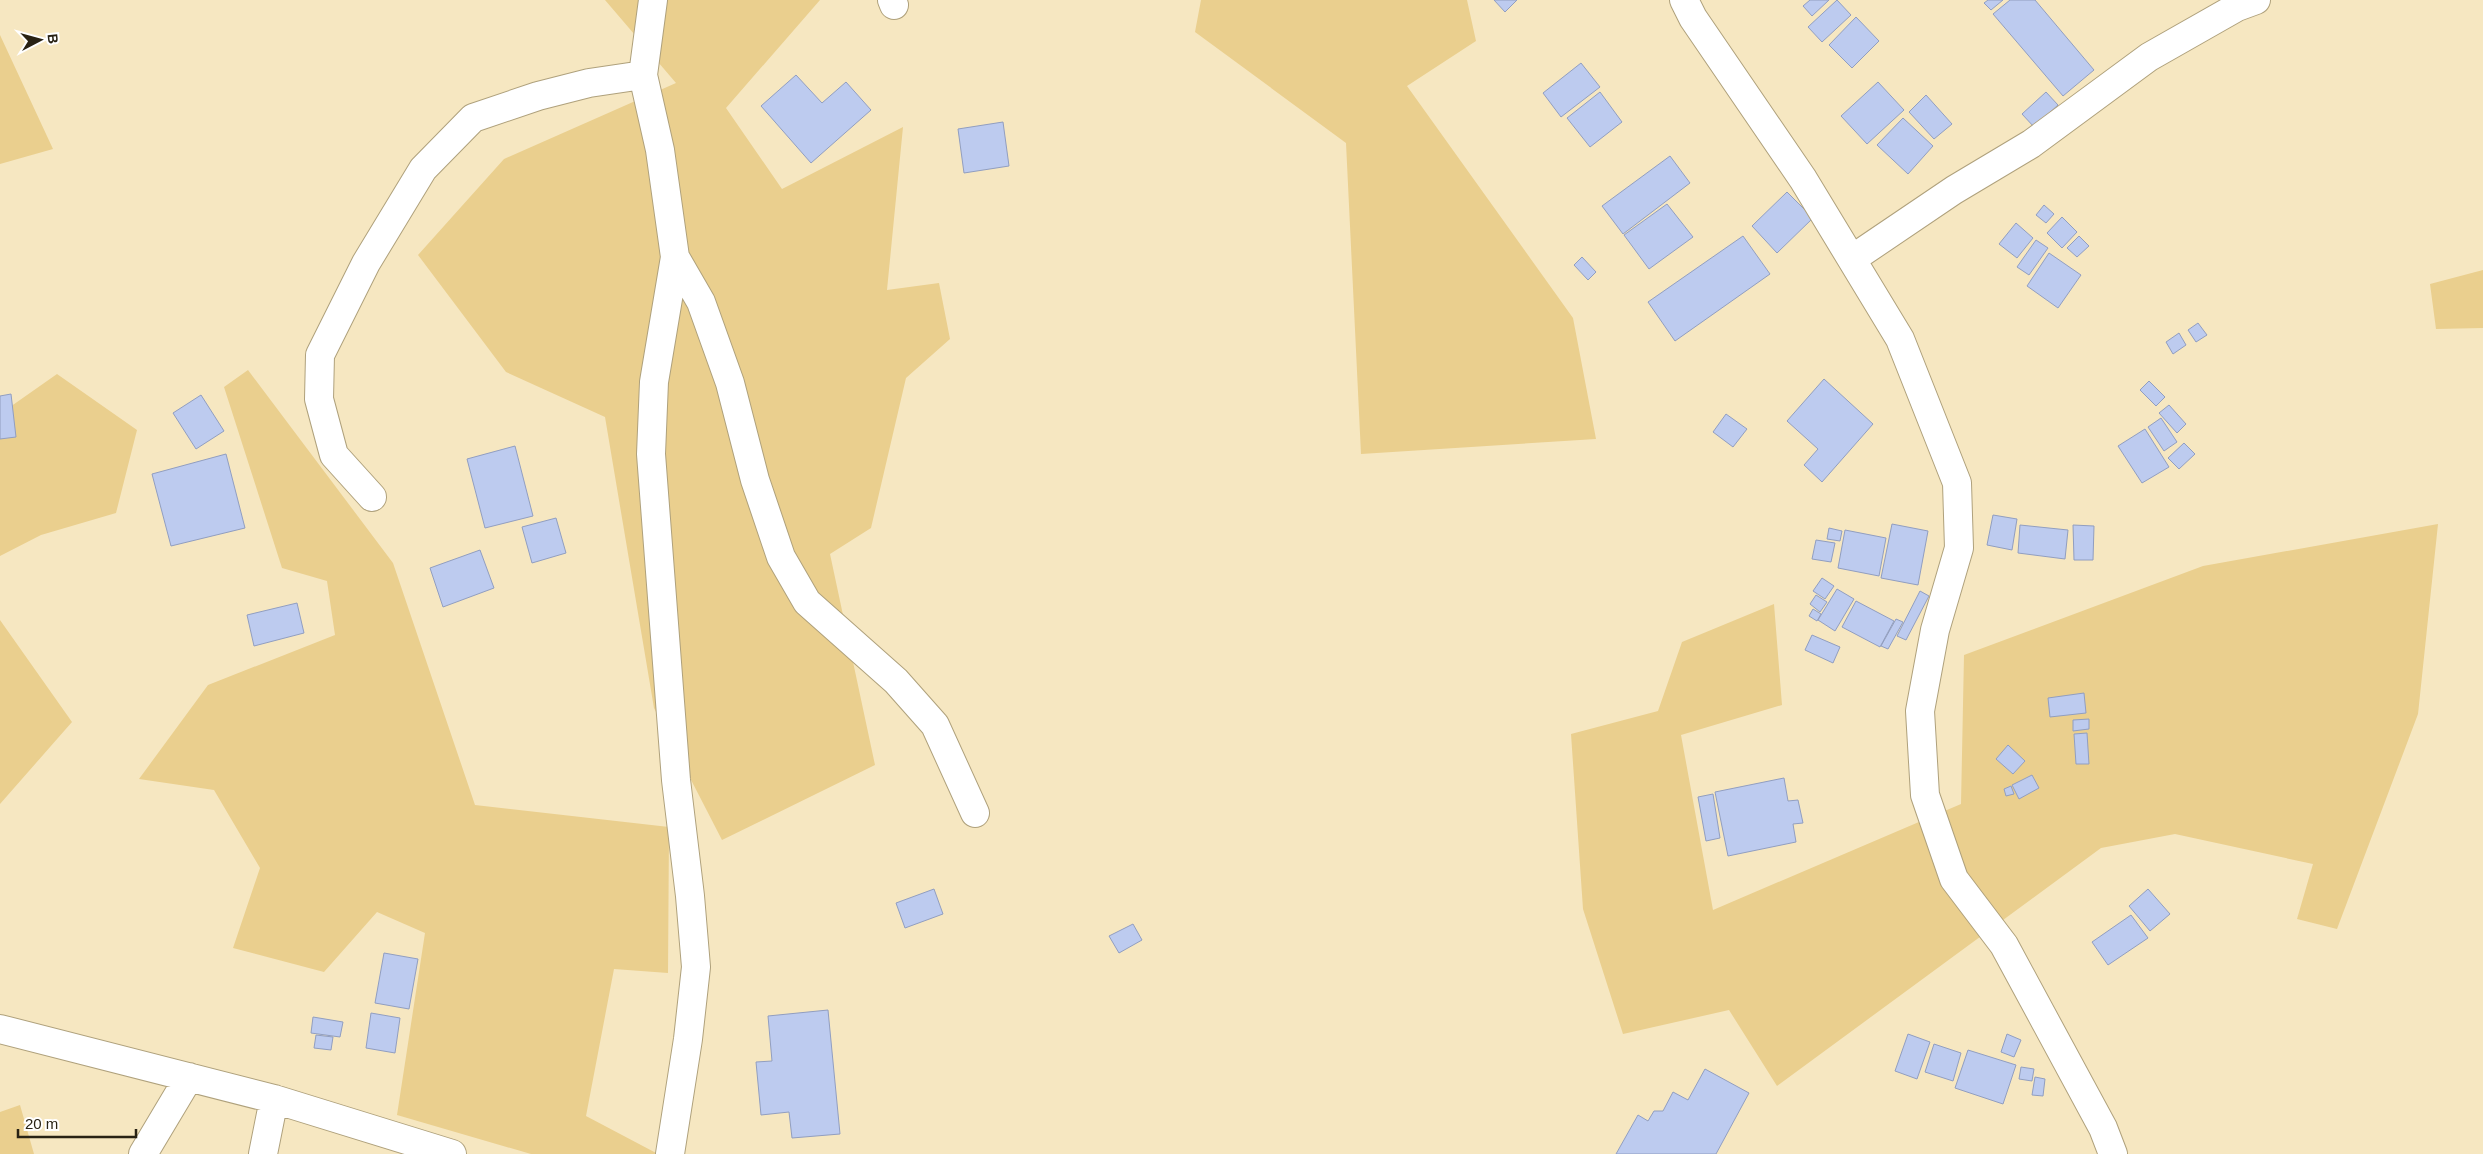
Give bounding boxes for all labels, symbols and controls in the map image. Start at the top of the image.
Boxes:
north arrow [15,15,65,65]
text: B [44,33,61,45]
scale bar [18,1106,135,1138]
text: 20 m [25,1115,58,1132]

